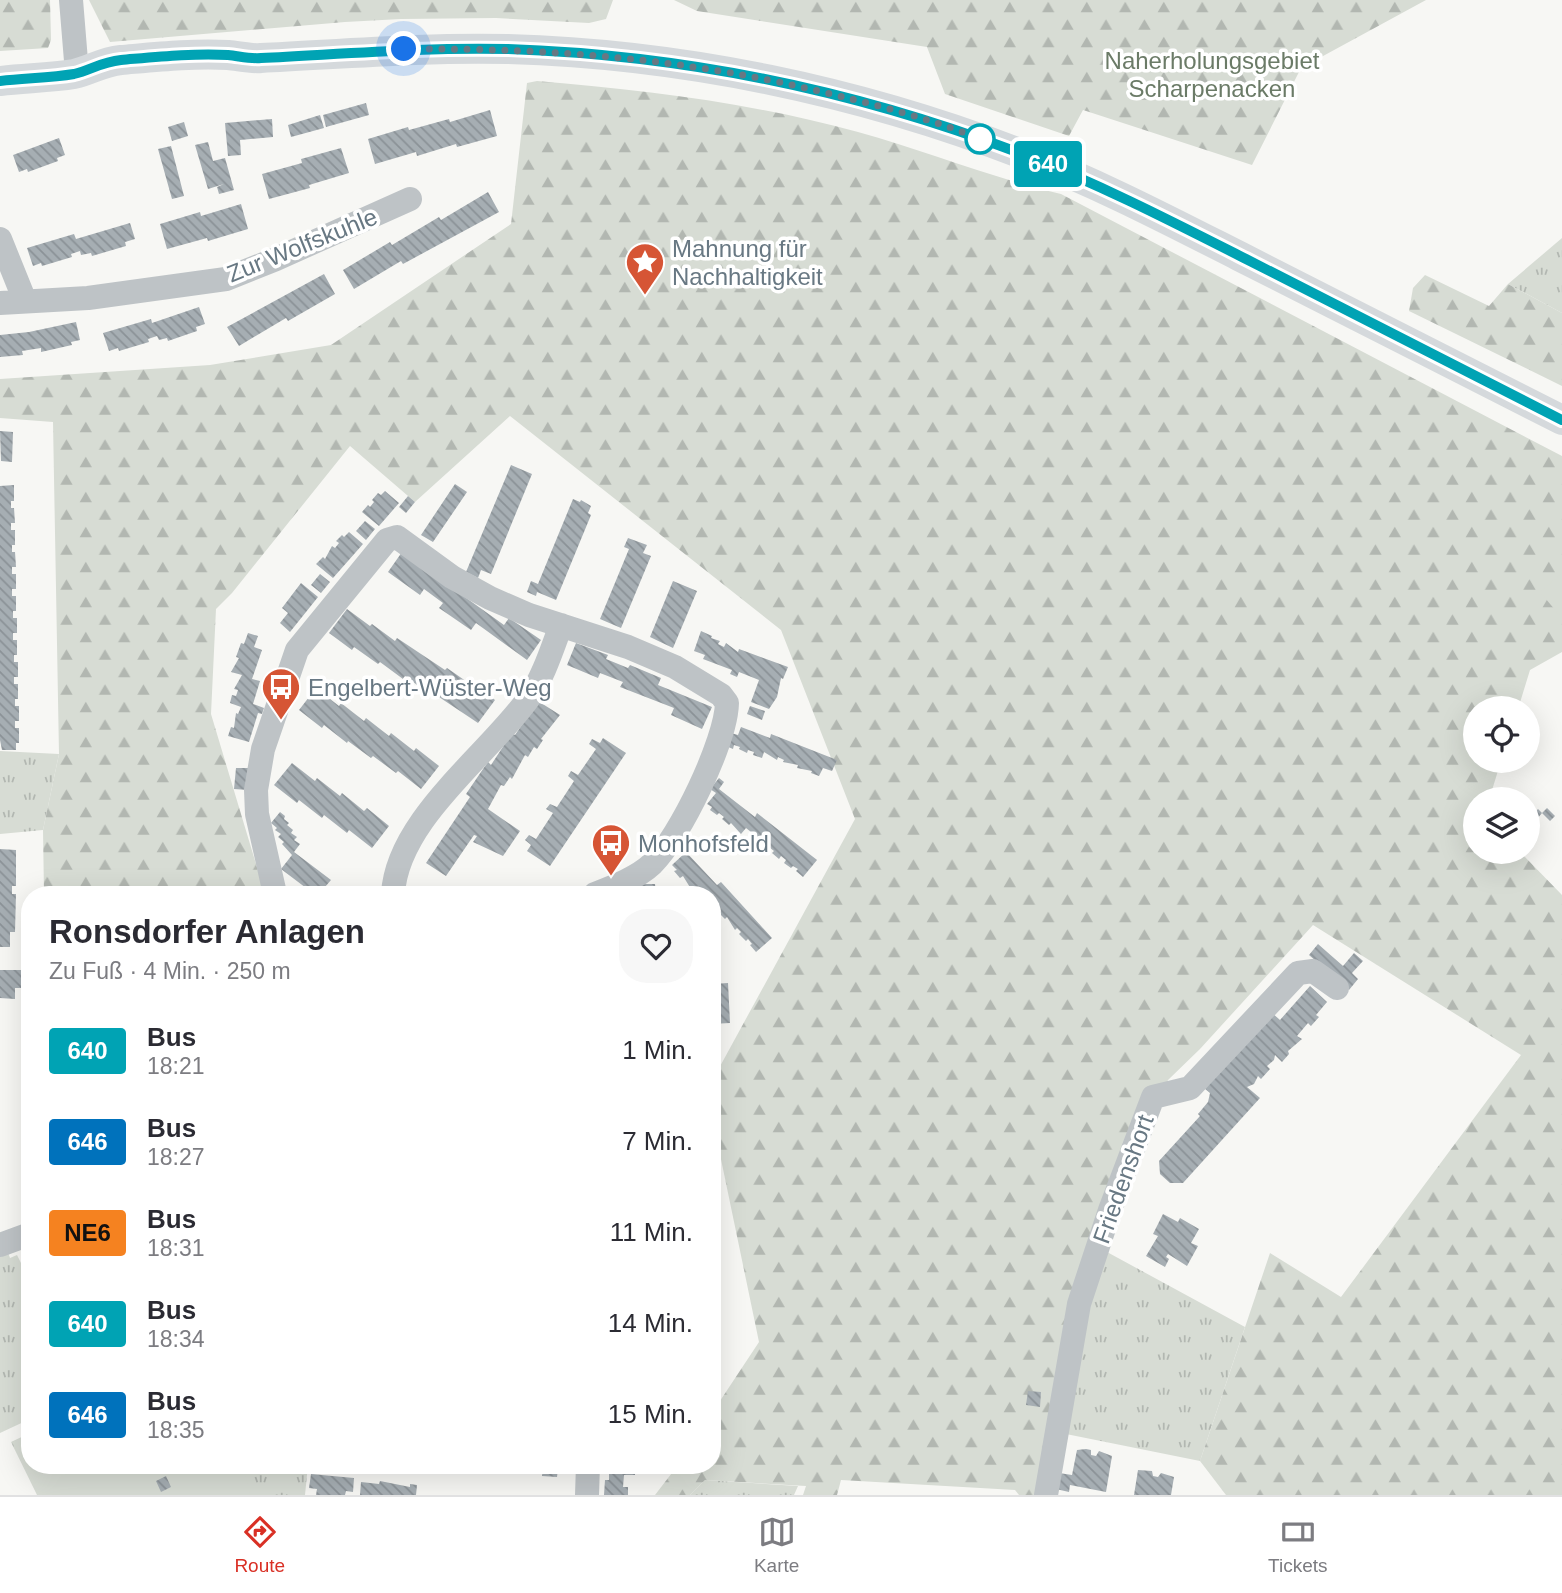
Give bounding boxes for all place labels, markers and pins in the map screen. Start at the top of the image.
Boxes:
unlabelled marker [965,124,995,154]
place label: Mahnung für Nachhaltigkeit [672,235,823,290]
place icon: Mahnung für Nachhaltigkeit [624,241,666,296]
bus stop icon: Engelbert-Wüster-Weg [260,666,302,721]
place label: Engelbert-Wüster-Weg [308,674,552,701]
bus stop icon: Monhofsfeld [590,822,632,877]
place label: Monhofsfeld [638,830,769,857]

